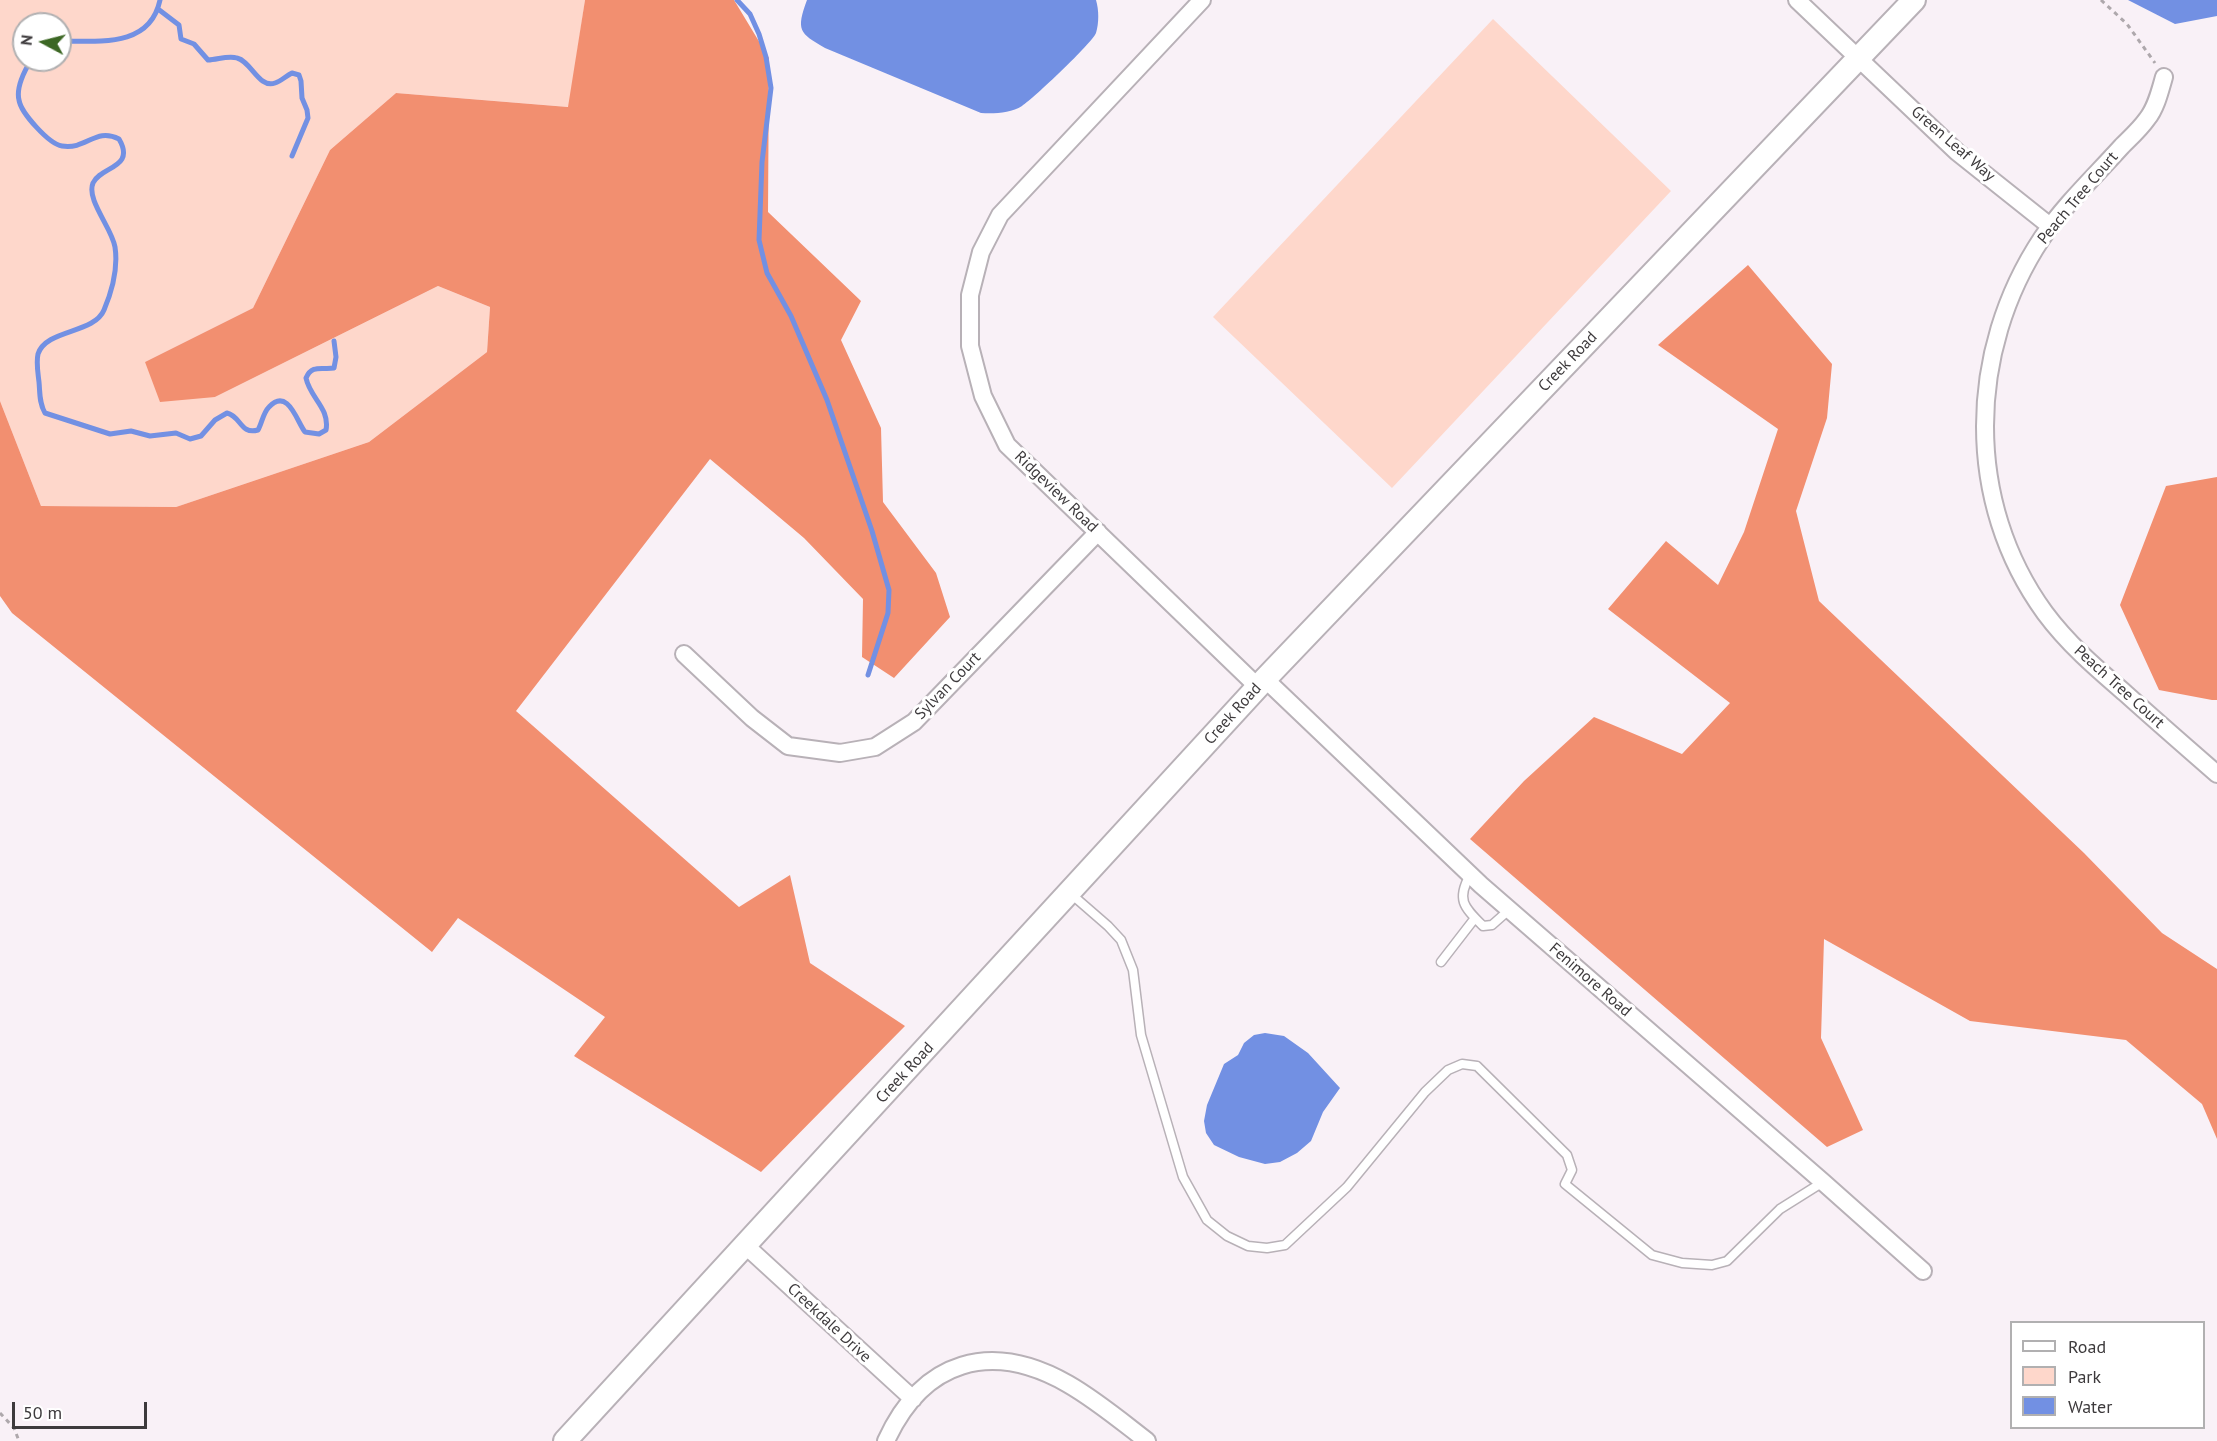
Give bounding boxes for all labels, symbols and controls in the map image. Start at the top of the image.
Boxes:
north arrow [12,12,72,72]
text: N [16,34,37,46]
street label: Green Leaf Way [1907,102,1999,186]
street label: Peach Tree Court [2034,148,2122,248]
street label: Creek Road [1535,328,1601,396]
street label: Ridgeview Road [1010,447,1102,537]
street label: Peach Tree Court [2070,641,2168,733]
street label: Sylvan Court [911,648,985,724]
street label: Creek Road [1200,679,1266,749]
street label: Fenimore Road [1545,939,1635,1021]
street label: Creek Road [872,1039,938,1107]
street label: Creekdale Drive [783,1279,875,1367]
legend [2010,1321,2205,1429]
text: Road [2068,1335,2106,1358]
text: Park [2068,1365,2101,1388]
scale bar [15,1390,150,1428]
text: Water [2068,1395,2112,1418]
text: 50 m [23,1401,62,1424]

